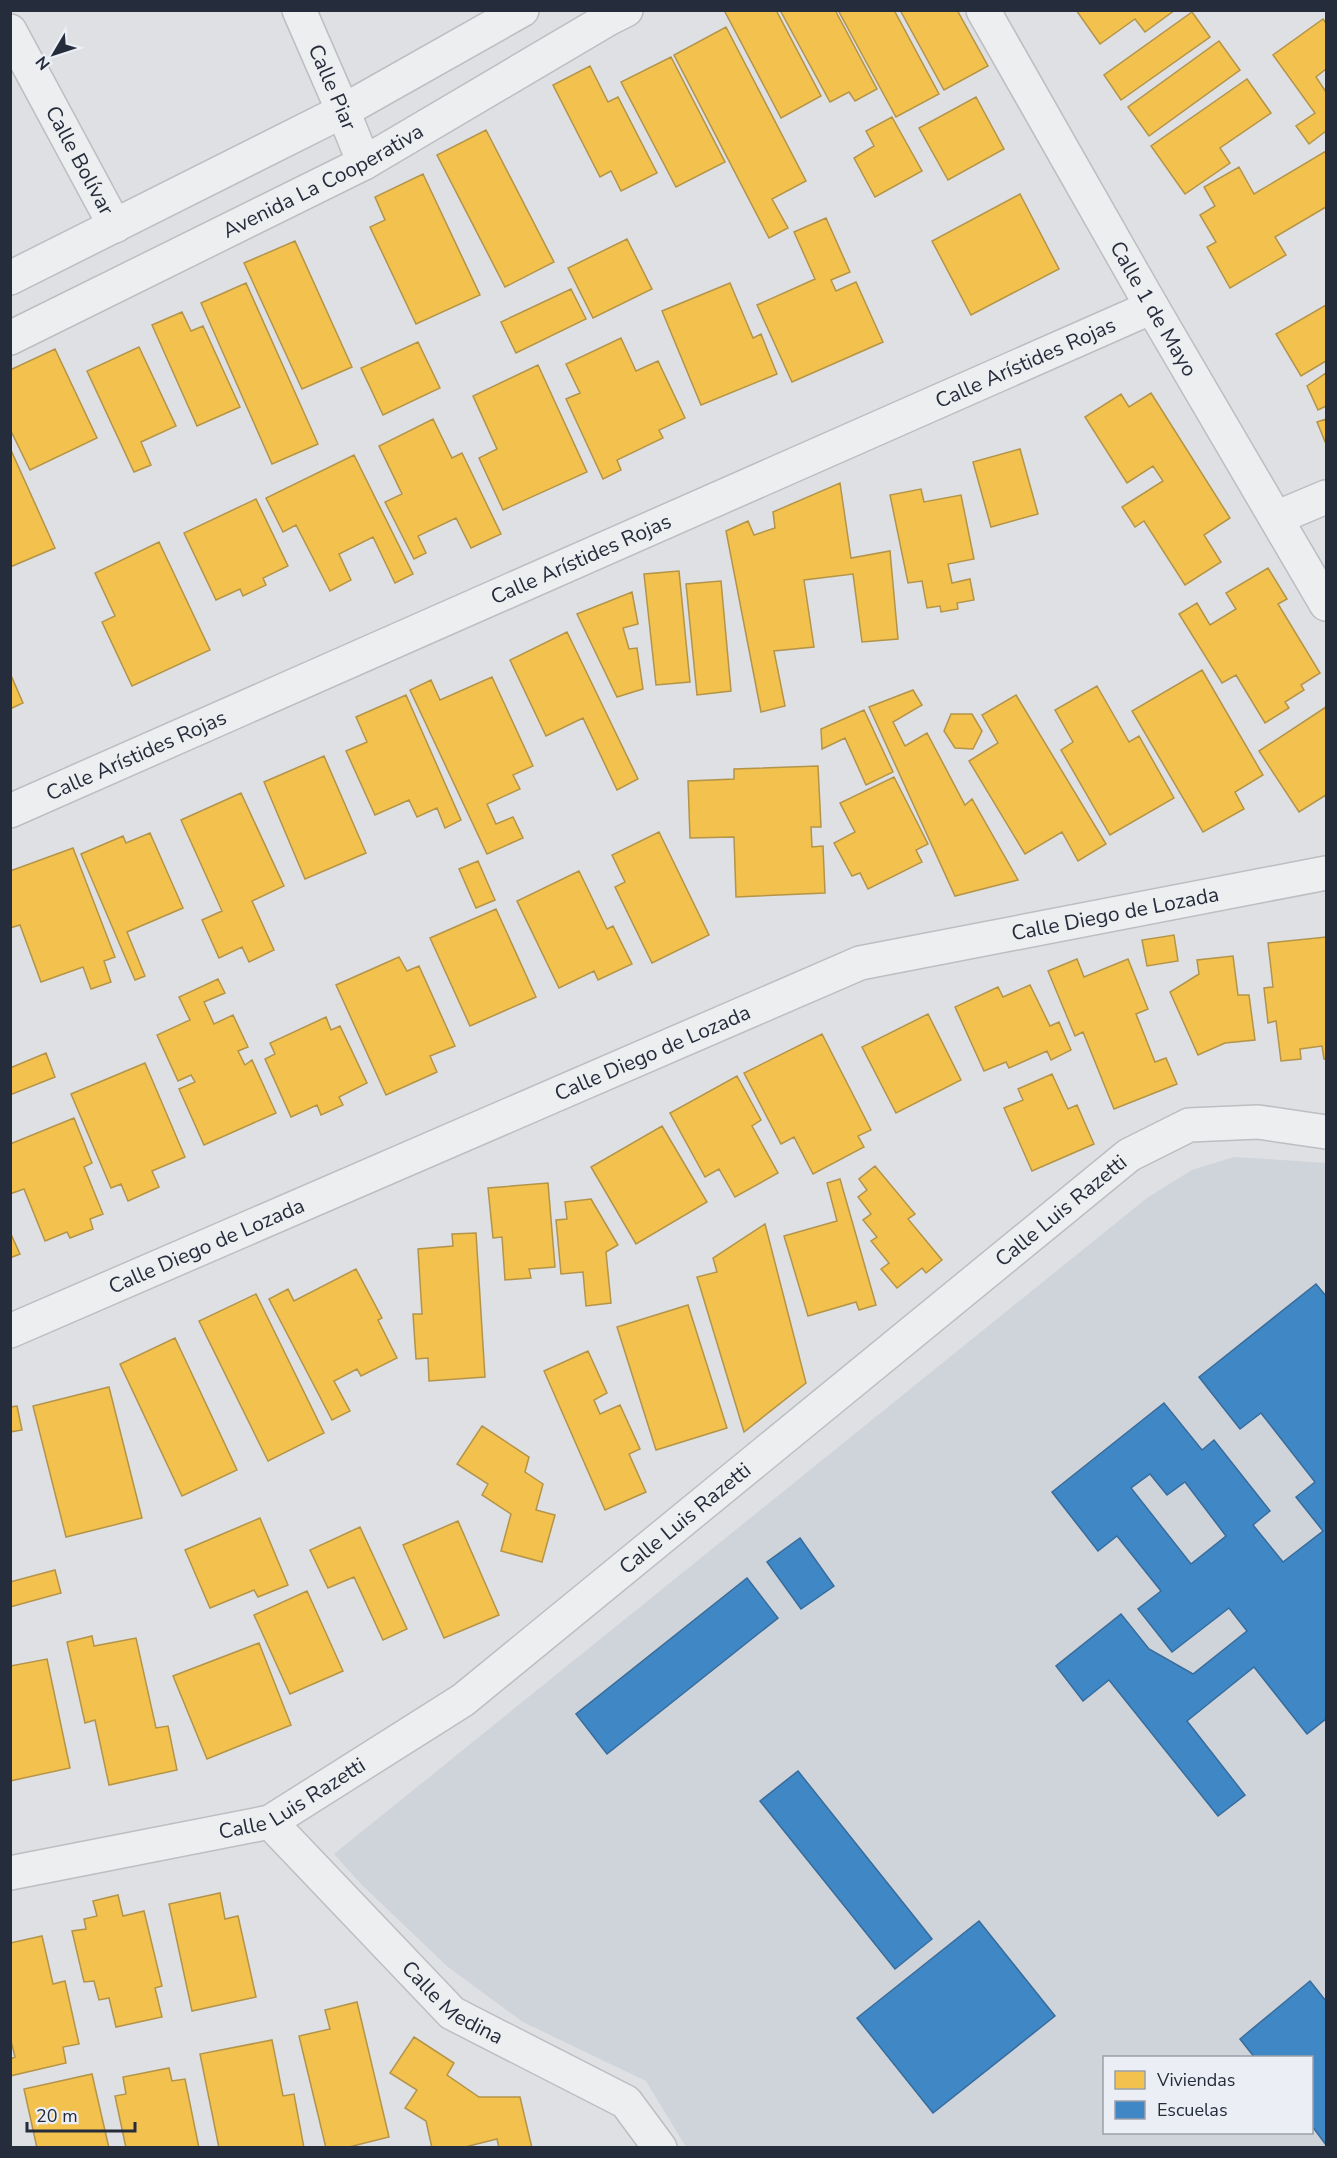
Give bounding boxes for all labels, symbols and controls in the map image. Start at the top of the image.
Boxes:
north arrow [24,24,84,84]
street label: Calle Piar [302,40,363,134]
text: N [31,51,55,74]
street label: Calle Bolívar [39,101,121,220]
street label: Avenida La Cooperativa [218,117,428,245]
street label: Calle 1 de Mayo [1103,236,1204,382]
street label: Calle Arístides Rojas [931,311,1120,415]
street label: Calle Arístides Rojas [486,507,675,611]
street label: Calle Arístides Rojas [42,703,231,807]
street label: Calle Diego de Lozada [1009,880,1221,947]
street label: Calle Diego de Lozada [550,998,755,1108]
street label: Calle Luis Razetti [989,1148,1133,1273]
street label: Calle Diego de Lozada [104,1191,309,1301]
street label: Calle Luis Razetti [613,1456,757,1581]
street label: Calle Luis Razetti [216,1751,371,1846]
street label: Calle Medina [395,1955,508,2051]
legend [1103,2056,1313,2134]
text: Viviendas [1156,2068,1236,2092]
scale bar [27,2095,135,2133]
text: Escuelas [1157,2098,1228,2122]
text: 20 m [36,2104,78,2128]

